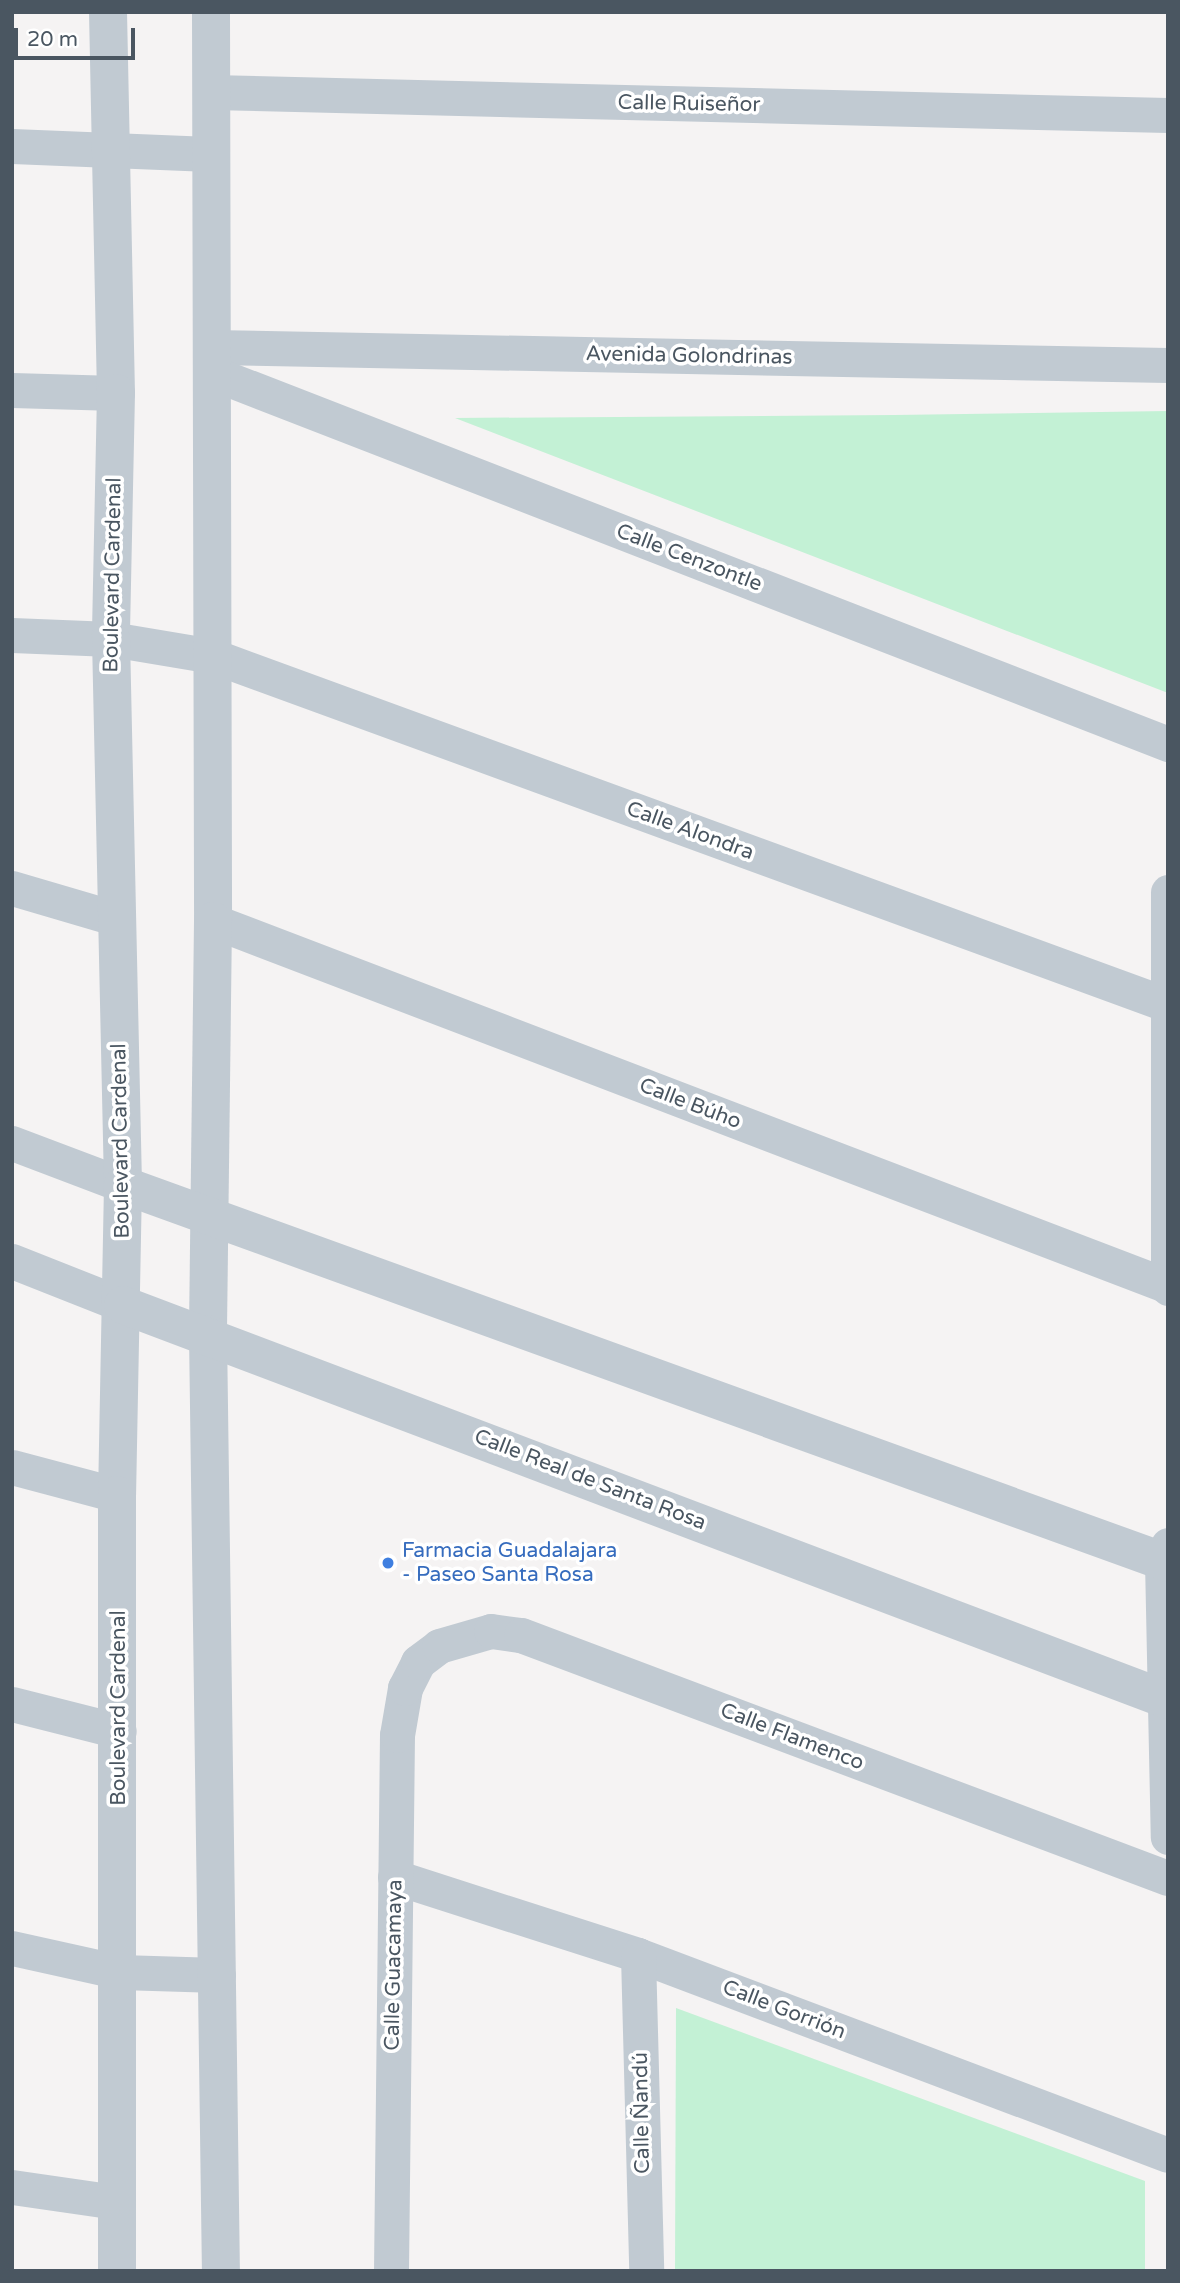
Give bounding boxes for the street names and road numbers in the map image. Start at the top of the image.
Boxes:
street label: Calle Ruiseñor [617,90,761,118]
street label: Avenida Golondrinas [585,342,793,370]
street label: Boulevard Cardenal [99,477,127,673]
street label: Calle Cenzontle [613,519,765,597]
street label: Calle Alondra [623,796,757,866]
street label: Boulevard Cardenal [107,1043,135,1239]
street label: Calle Búho [636,1073,744,1135]
street label: Calle Real de Santa Rosa [471,1424,709,1536]
street label: Boulevard Cardenal [106,1610,132,1806]
street label: Calle Flamenco [717,1698,867,1776]
street label: Calle Guacamaya [380,1879,408,2051]
street label: Calle Gorrión [719,1975,849,2045]
street label: Calle Ñandú [628,2052,656,2174]

